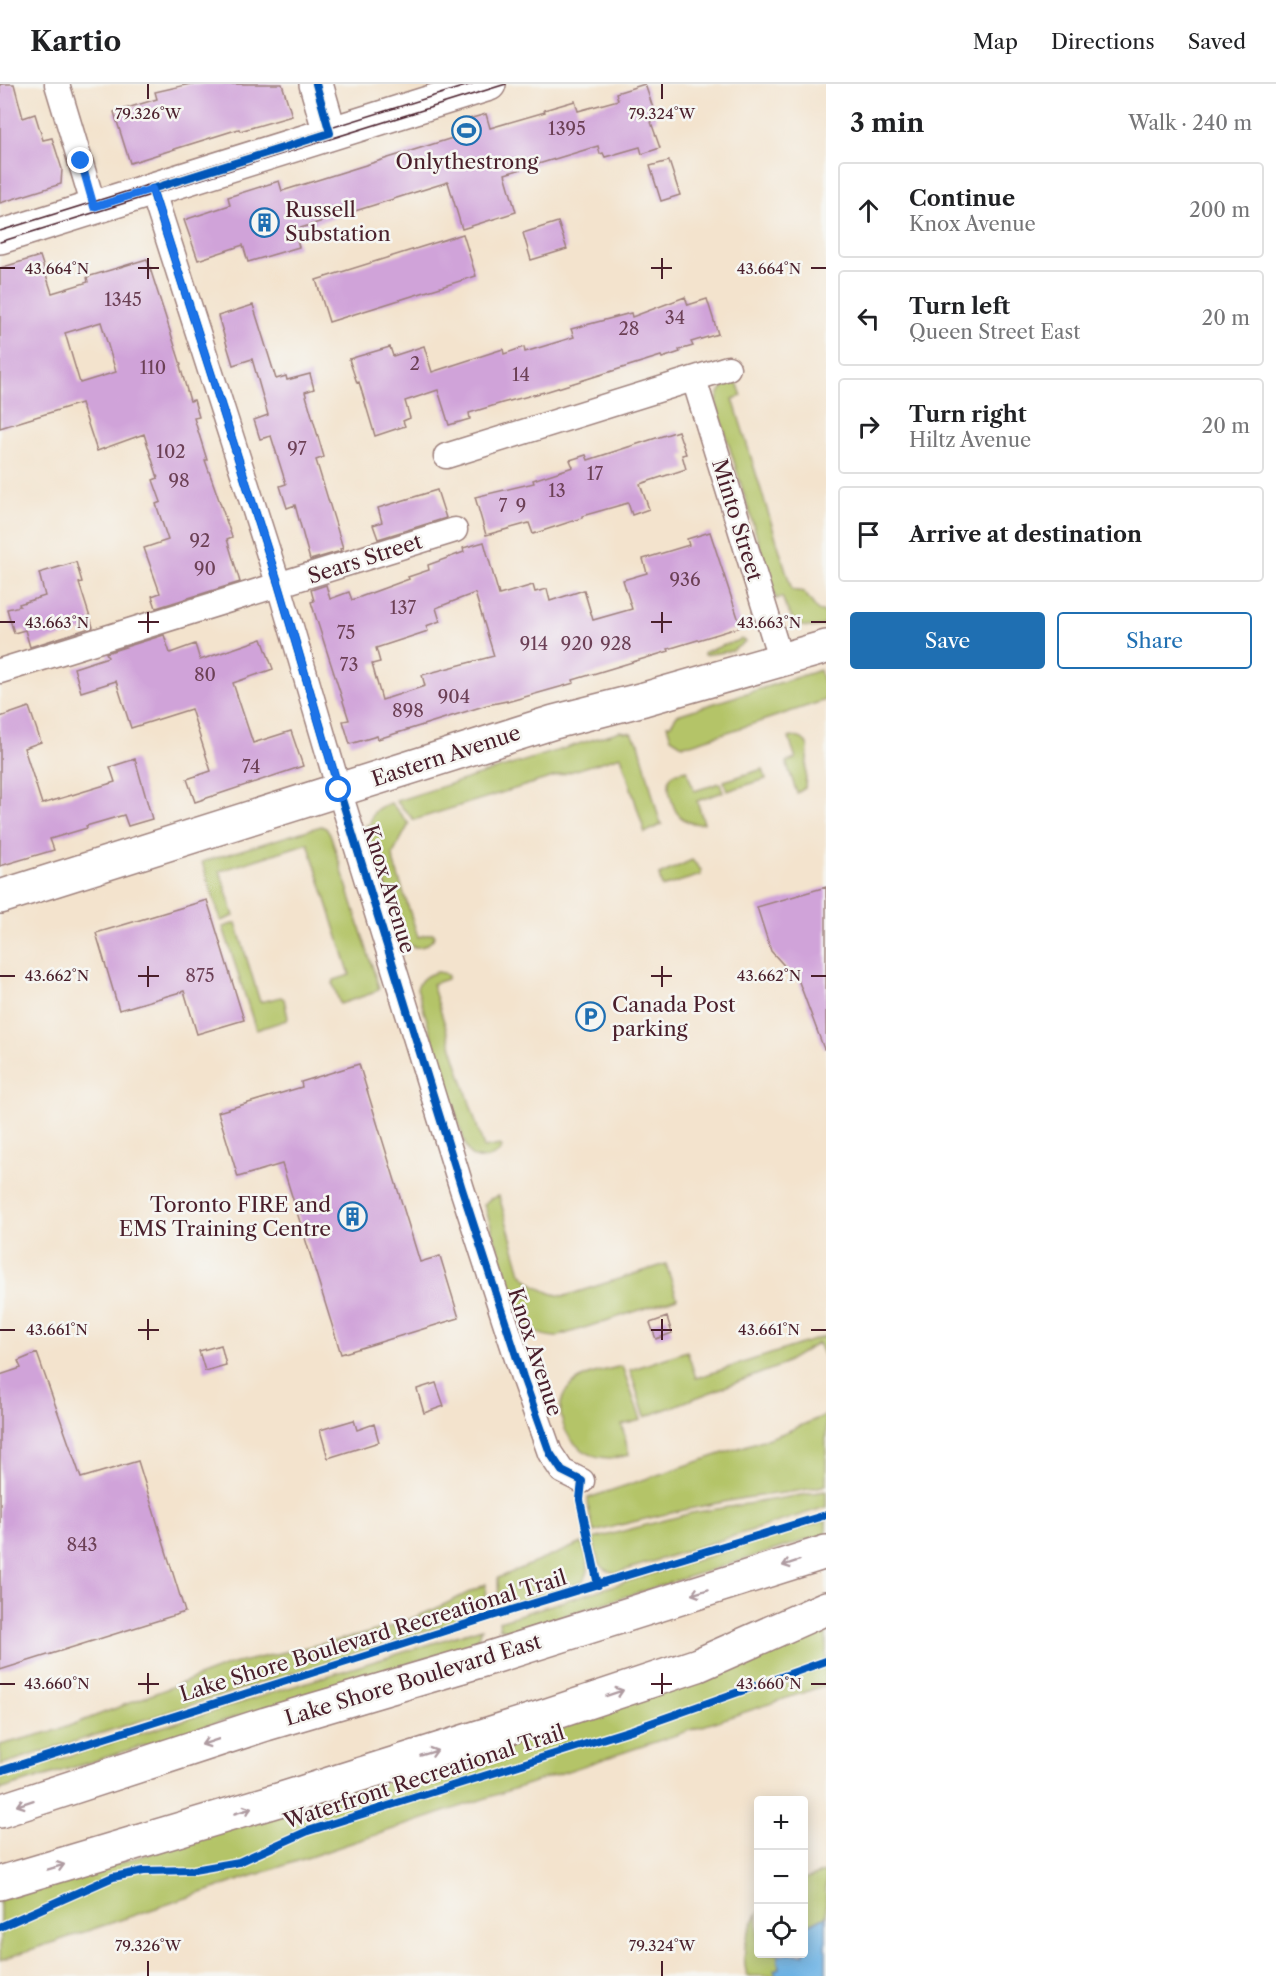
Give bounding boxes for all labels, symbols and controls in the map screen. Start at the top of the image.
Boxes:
text: Kartio [30,24,121,58]
text: Map [973,29,1018,54]
text: Directions [1051,29,1155,54]
text: Saved [1188,29,1246,54]
text: 79.326°W [115,104,182,123]
text: 79.324°W [629,104,696,123]
text: 3 min [850,107,924,139]
text: Walk · 240 m [1128,111,1252,135]
sports icon: Onlythestrong [451,115,483,147]
house number: 1395 [548,118,586,140]
route end [67,147,93,173]
place label: Onlythestrong [396,149,539,174]
text: Continue [909,185,1015,212]
icon: ahead [852,194,885,227]
place label: Russell Substation [285,197,391,246]
text: 200 m [1189,198,1250,222]
building icon: Russell Substation [248,206,280,238]
text: Knox Avenue [909,212,1036,236]
text: 43.664°N [25,259,89,278]
text: 43.664°N [737,259,801,278]
house number: 1345 [104,289,142,311]
text: Turn left [909,293,1010,320]
icon: left [852,302,885,335]
text: 20 m [1202,306,1250,330]
house number: 34 [665,307,685,329]
house number: 28 [618,318,640,340]
text: Queen Street East [909,320,1080,344]
house number: 2 [410,353,420,375]
house number: 110 [140,357,166,379]
house number: 14 [512,364,530,386]
text: Turn right [909,401,1027,428]
icon: right [852,410,885,443]
text: 20 m [1202,414,1250,438]
text: Hiltz Avenue [909,428,1031,452]
house number: 97 [287,438,307,460]
house number: 102 [156,441,186,463]
street label: Minto Street [707,456,768,584]
house number: 17 [587,463,603,485]
house number: 98 [168,470,190,492]
house number: 13 [548,480,566,502]
house number: 7 [499,495,508,517]
house number: 9 [516,495,526,517]
icon: arrive [852,518,885,551]
text: Arrive at destination [909,521,1142,548]
street label: Sears Street [305,528,426,589]
house number: 92 [190,530,210,552]
house number: 90 [194,558,216,580]
house number: 936 [670,569,701,591]
house number: 137 [390,597,416,619]
button: Save [850,612,1045,669]
button: Share [1057,612,1252,669]
text: 43.663°N [25,613,89,632]
text: 43.663°N [737,613,801,632]
house number: 75 [337,622,355,644]
house number: 914 [520,633,548,655]
house number: 920 [561,633,593,655]
house number: 928 [600,633,632,655]
house number: 73 [340,654,358,676]
house number: 80 [194,664,216,686]
house number: 904 [438,686,470,708]
house number: 898 [392,700,424,722]
street label: Eastern Avenue [368,720,523,791]
house number: 74 [242,756,260,778]
route start [325,776,351,802]
street label: Knox Avenue [358,822,421,956]
house number: 875 [185,965,215,987]
text: 43.662°N [25,966,89,985]
text: 43.662°N [737,966,801,985]
place label: Canada Post parking [612,992,736,1041]
parking icon: Canada Post parking [575,1001,607,1033]
place label: Toronto FIRE and EMS Training Centre [119,1192,331,1241]
building icon: Toronto FIRE and EMS Training Centre [336,1201,368,1233]
street label: Knox Avenue [503,1285,568,1419]
text: 43.661°N [26,1320,88,1339]
text: 43.661°N [738,1320,800,1339]
house number: 843 [67,1534,97,1556]
one-way arrow [782,1559,801,1570]
street label: Lake Shore Boulevard Recreational Trail [176,1565,569,1706]
one-way arrow [691,1587,710,1598]
street label: Lake Shore Boulevard East [282,1628,545,1730]
text: 43.660°N [24,1674,90,1693]
text: 43.660°N [736,1674,802,1693]
one-way arrow [605,1687,624,1698]
street label: Waterfront Recreational Trail [279,1719,567,1834]
one-way arrow [201,1737,220,1748]
one-way arrow [419,1747,438,1758]
map controls [754,1796,808,1958]
button: + [754,1796,808,1850]
one-way arrow [16,1798,35,1809]
one-way arrow [233,1805,252,1816]
button: − [754,1850,808,1904]
one-way arrow [46,1861,65,1872]
button: locate [754,1904,808,1958]
text: 79.326°W [115,1936,182,1955]
text: 79.324°W [629,1936,696,1955]

